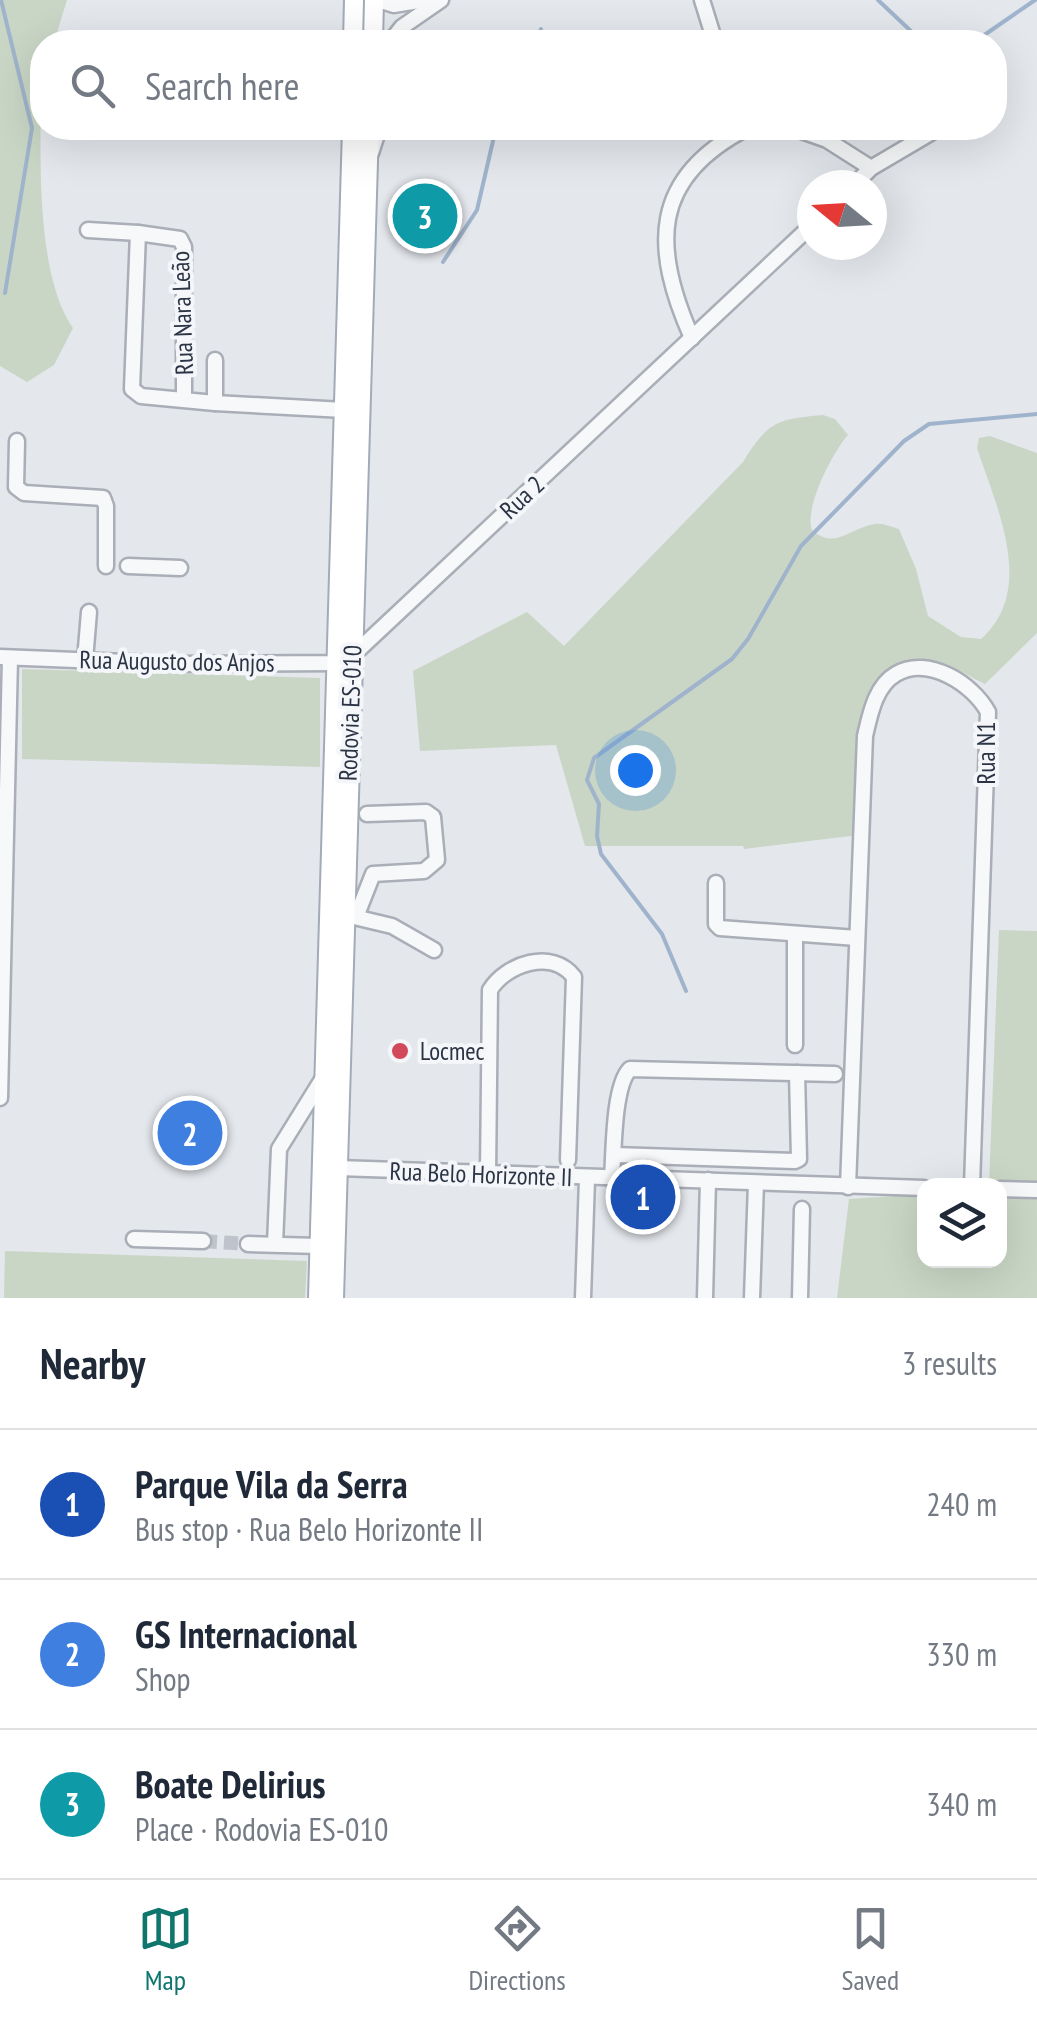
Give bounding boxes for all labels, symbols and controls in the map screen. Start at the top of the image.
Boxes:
search box [30,30,1007,140]
icon: search [65,58,120,113]
text: Search here [145,61,299,110]
north arrow [797,170,887,260]
pin: 3 [392,178,458,254]
street label: Rua Nara Leão [164,250,200,376]
street label: Rua 2 [493,468,551,526]
street label: Rua Augusto dos Anjos [79,643,275,679]
street label: Rodovia ES-010 [332,644,368,782]
street label: Rua N1 [970,722,1002,784]
your location [610,745,661,796]
place label: Locmec [420,1035,484,1067]
marker: Locmec [389,1040,411,1062]
pin: 2 [158,1096,222,1170]
street label: Rua Belo Horizonte II [389,1155,573,1193]
pin: 1 [610,1160,676,1234]
map controls [917,1178,1007,1268]
button: layers [917,1178,1007,1268]
text: Nearby [40,1336,145,1391]
text: 3 results [902,1342,997,1384]
text: Parque Vila da Serra [135,1459,408,1508]
text: 1 [65,1483,80,1525]
text: 240 m [926,1483,997,1525]
text: Bus stop · Rua Belo Horizonte II [135,1508,483,1550]
text: GS Internacional [135,1609,357,1658]
text: 2 [65,1633,80,1675]
text: 330 m [926,1633,997,1675]
text: Shop [135,1658,191,1700]
text: Boate Delirius [135,1759,326,1808]
text: 3 [65,1783,80,1825]
text: 340 m [926,1783,997,1825]
text: Place · Rodovia ES-010 [135,1808,388,1850]
tab: Map [138,1901,193,1998]
tab: Directions [468,1901,566,1998]
tab: Saved [841,1901,899,1998]

